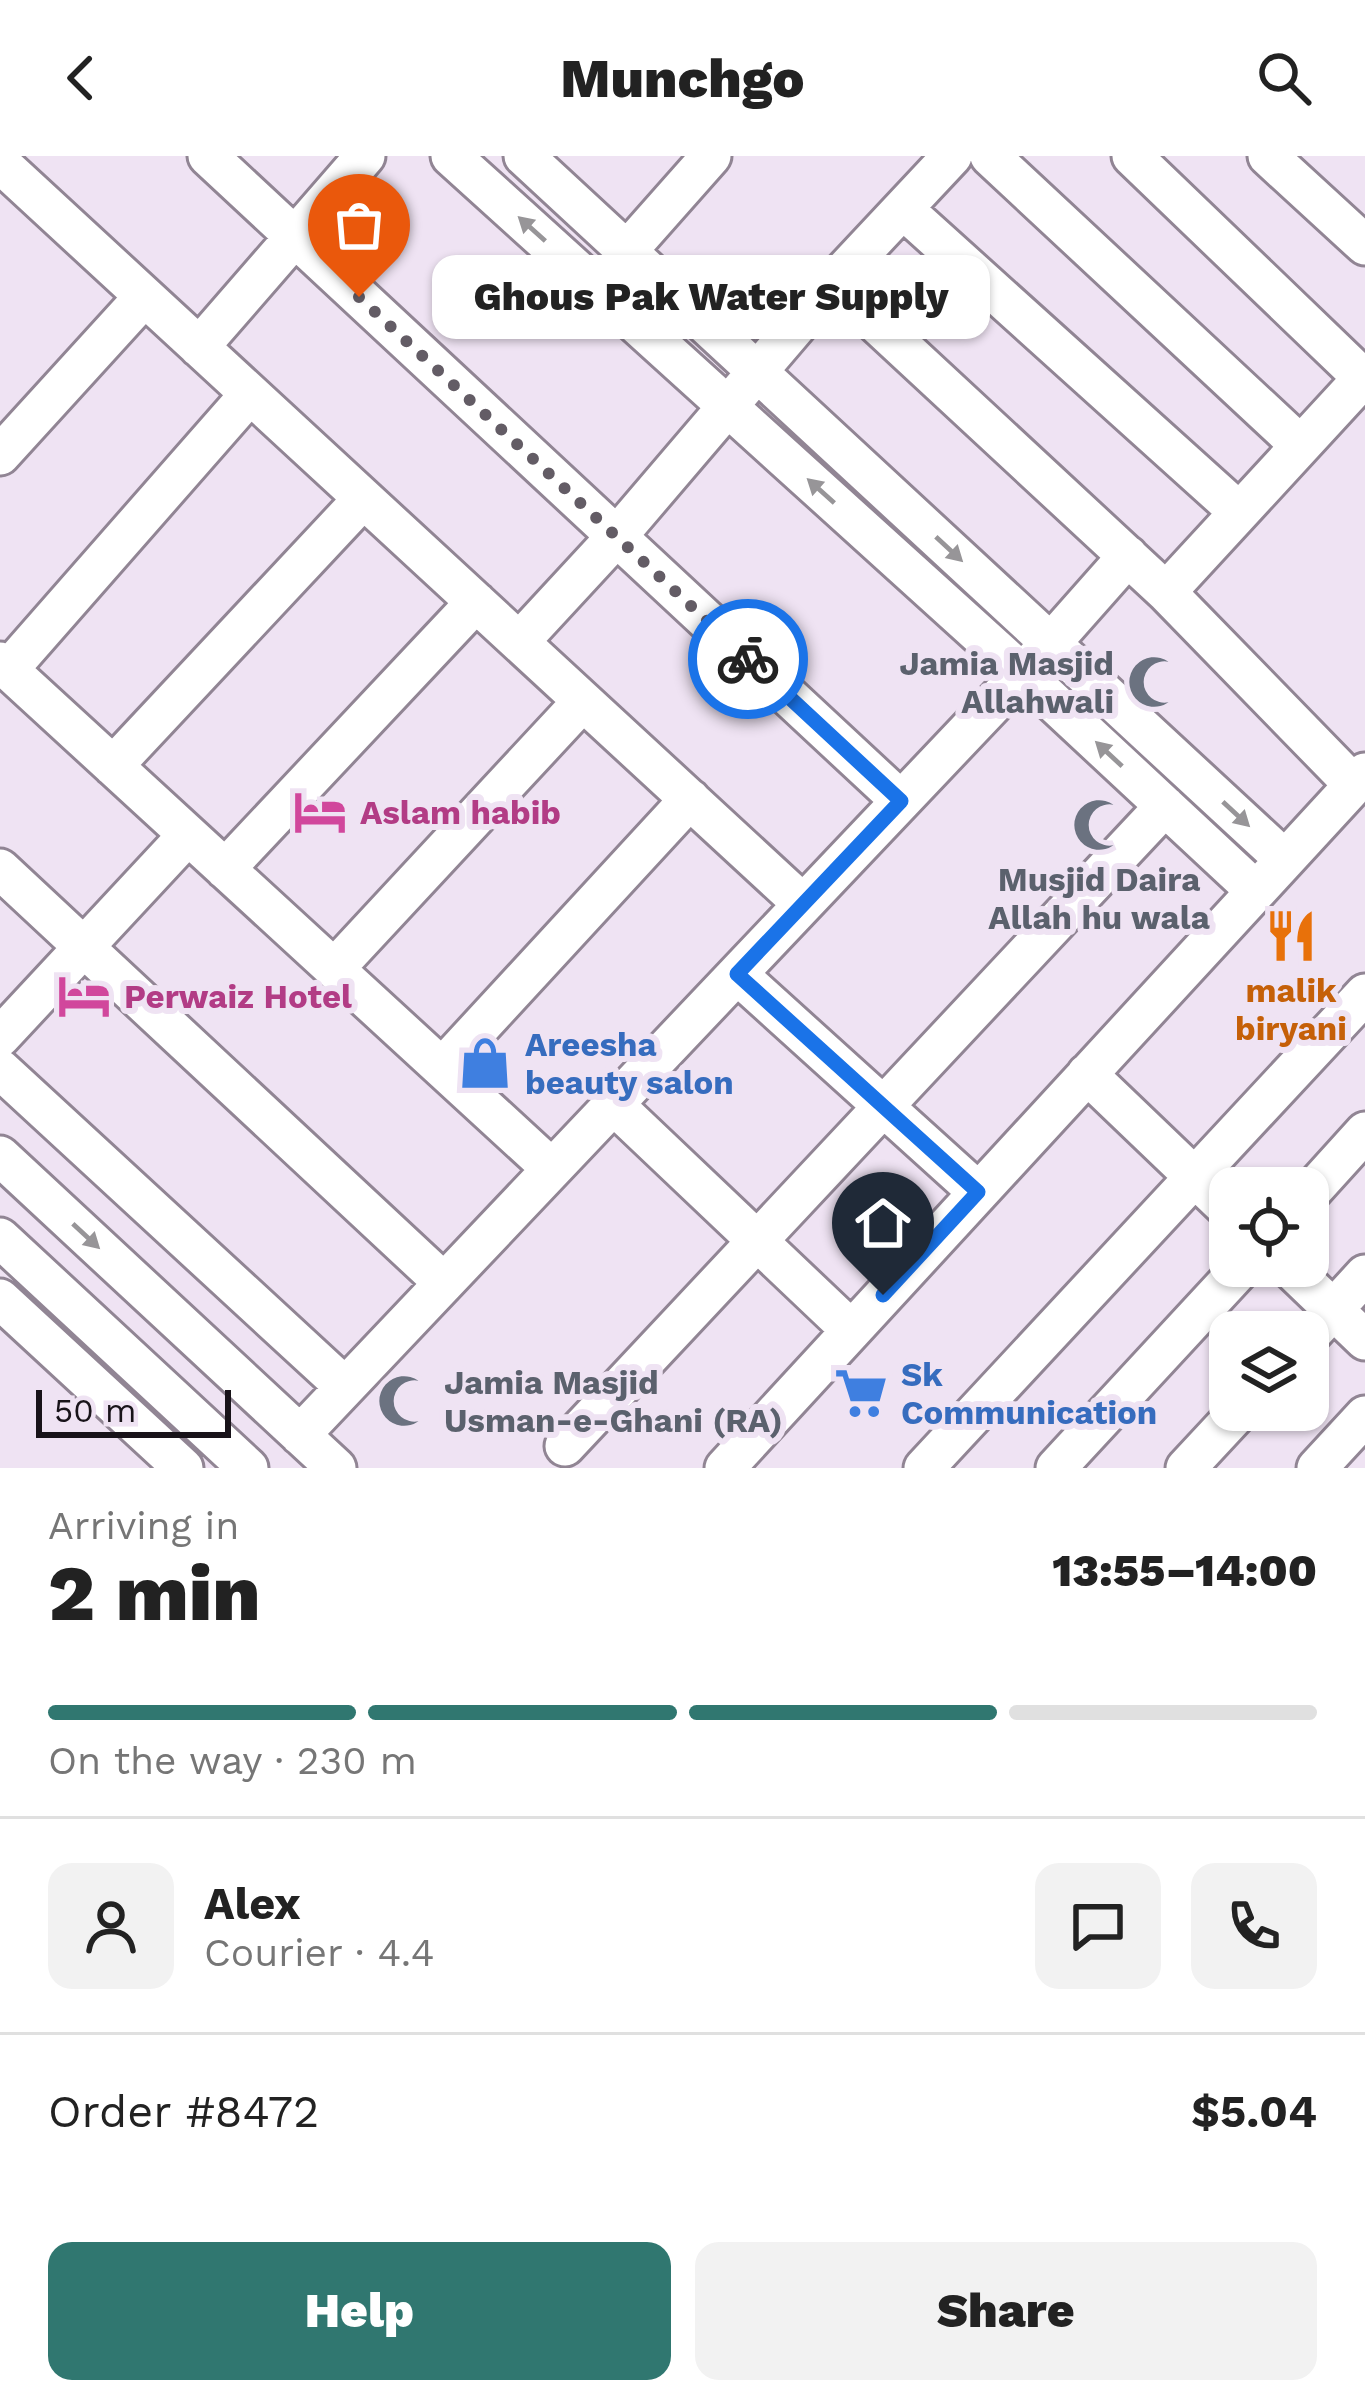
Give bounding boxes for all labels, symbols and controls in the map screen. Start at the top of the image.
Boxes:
icon: back [48,45,114,111]
icon: search [1251,45,1317,111]
text: Munchgo [560,47,805,110]
pin [308,174,410,297]
icon: bag [326,192,392,258]
one-way arrow [518,216,547,243]
callout: Ghous Pak Water Supply [431,255,989,339]
text: Ghous Pak Water Supply [473,274,949,319]
one-way arrow [807,478,836,505]
one-way arrow [934,535,963,562]
courier [688,599,808,719]
icon: bike [715,626,781,692]
place label: Jamia Masjid Allahwali [899,644,1114,721]
mosque icon: Jamia Masjid Allahwali [1125,653,1183,711]
one-way arrow [1095,741,1124,768]
hotel icon: Aslam habib [291,783,349,841]
place label: Aslam habib [360,793,561,832]
mosque icon: Musjid Daira Allah hu wala [1070,796,1128,854]
one-way arrow [1221,799,1250,827]
place label: Musjid Daira Allah hu wala [988,860,1210,937]
restaurant icon: malik biryani [1262,907,1320,965]
hotel icon: Perwaiz Hotel [55,967,113,1025]
place label: malik biryani [1235,971,1347,1048]
place label: Perwaiz Hotel [124,977,352,1016]
place label: Areesha beauty salon [525,1025,734,1102]
shop icon: Areesha beauty salon [456,1034,514,1092]
map controls [1209,1167,1329,1431]
button: locate [1209,1167,1329,1287]
pin [832,1172,934,1295]
icon: home [850,1190,916,1256]
one-way arrow [71,1222,100,1249]
button: layers [1209,1311,1329,1431]
place label: Sk Communication [901,1355,1157,1432]
place label: Jamia Masjid Usman-e-Ghani (RA) [444,1363,783,1440]
supermarket icon: Sk Communication [832,1364,890,1422]
mosque icon: Jamia Masjid Usman-e-Ghani (RA) [375,1372,433,1430]
scale bar [36,1384,231,1437]
text: 50 m [54,1391,136,1430]
text: Arriving in [48,1503,239,1548]
text: 13:55–14:00 [1052,1544,1317,1597]
text: 2 min [48,1547,261,1639]
text: On the way · 230 m [48,1738,417,1783]
button: person [48,1863,174,1989]
button: chat [1035,1863,1161,1989]
button: phone [1191,1863,1317,1989]
text: Alex [204,1877,301,1930]
text: Courier · 4.4 [204,1930,435,1975]
text: Order #8472 [48,2085,319,2138]
text: $5.04 [1191,2085,1317,2138]
button: Help [48,2242,671,2380]
button: Share [695,2242,1317,2380]

